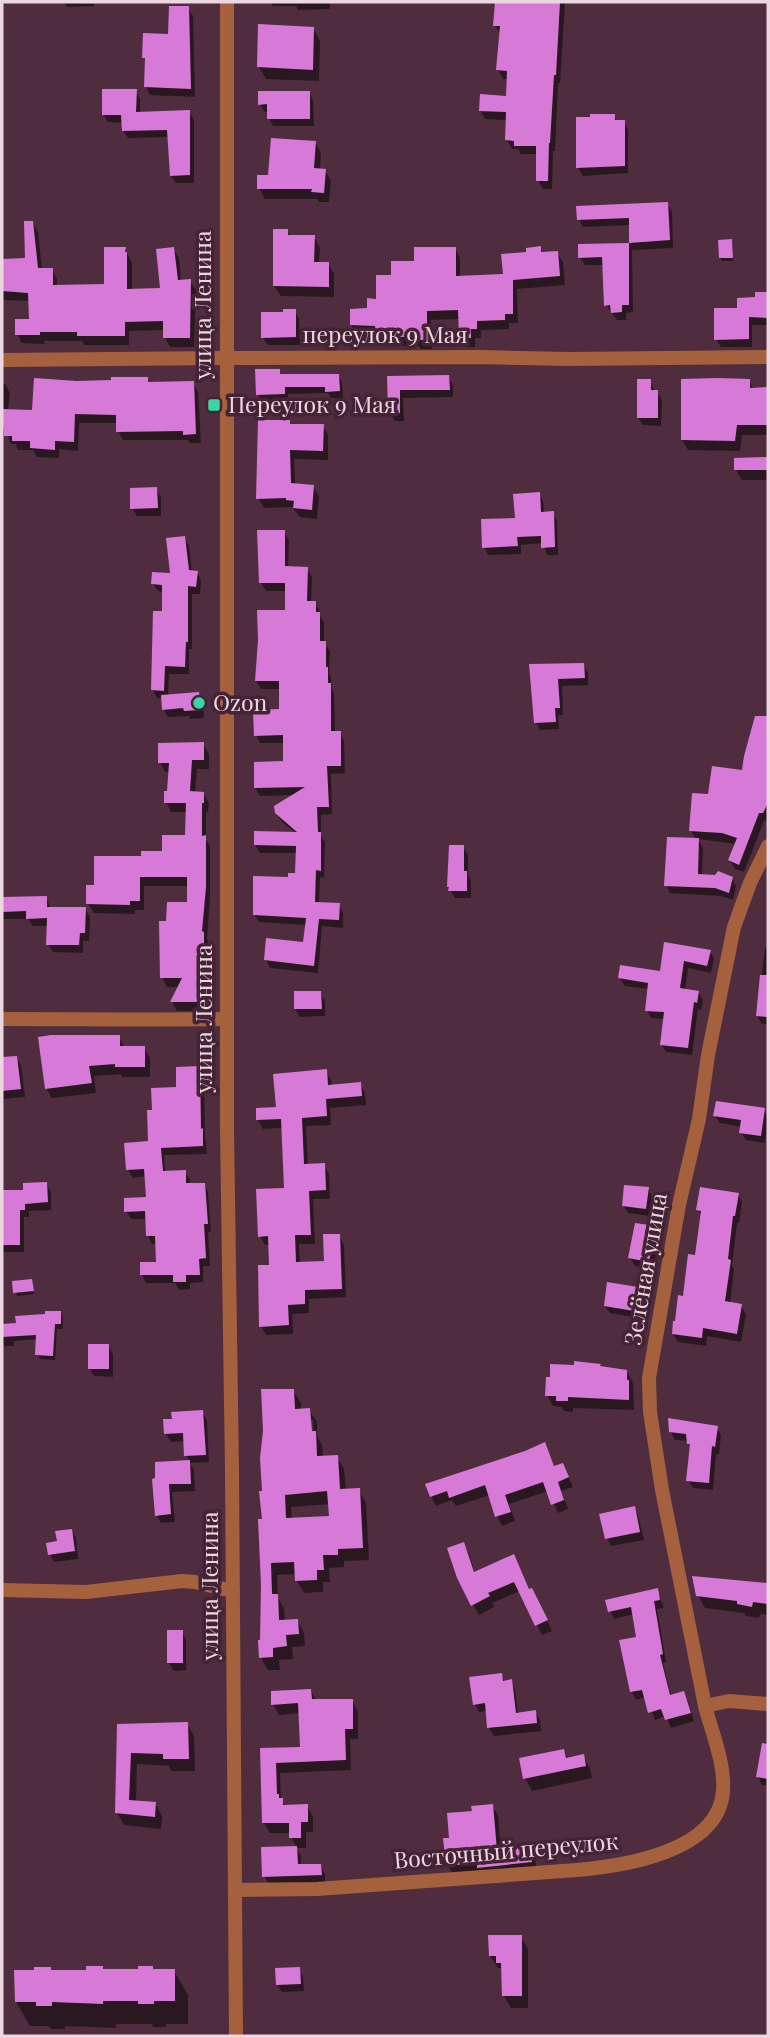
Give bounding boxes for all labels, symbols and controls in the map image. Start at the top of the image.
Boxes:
street label: улица Ленина [186,230,217,380]
street label: переулок 9 Мая [302,318,468,349]
place label: Переулок 9 Мая [228,388,396,419]
marker: Переулок 9 Мая [206,397,222,413]
place label: Ozon [213,686,268,717]
marker: Ozon [191,695,207,711]
street label: улица Ленина [187,944,218,1094]
street label: Зелёная улица [616,1190,673,1347]
street label: улица Ленина [193,1511,224,1661]
street label: Восточный переулок [392,1824,620,1875]

